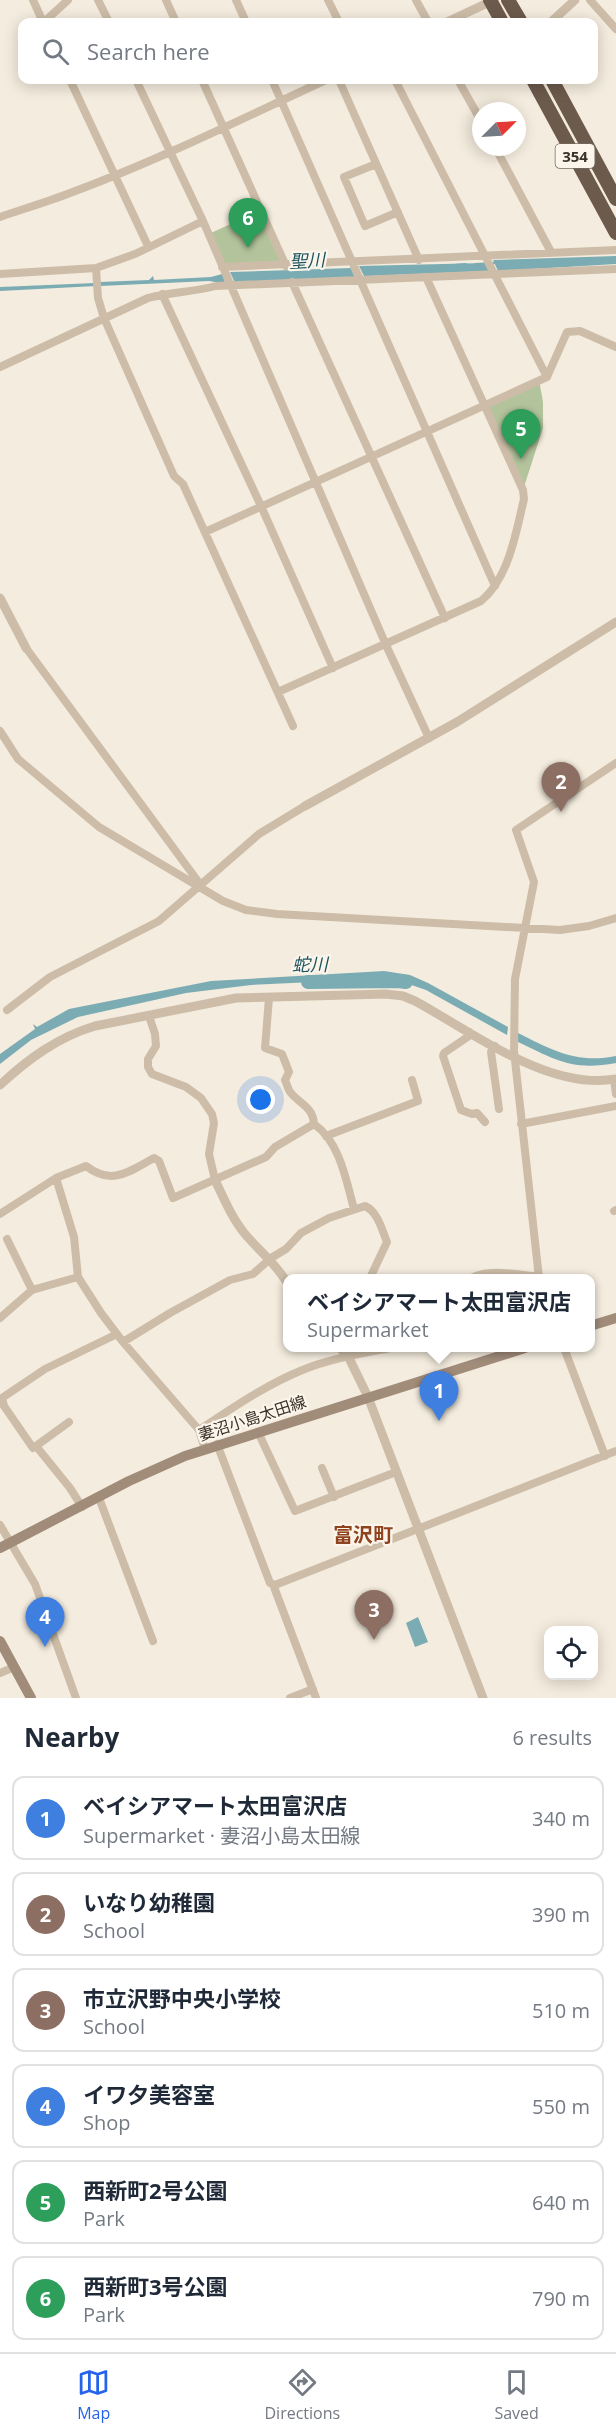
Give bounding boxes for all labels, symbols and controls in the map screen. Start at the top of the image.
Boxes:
search box [18,18,598,84]
icon: search [39,35,72,68]
text: Search here [87,36,210,66]
north arrow [472,102,526,156]
road number: 354 [556,144,594,168]
pin: 6 [228,198,268,248]
water label: 聖川 [288,247,328,273]
pin: 5 [502,410,540,459]
pin: 2 [542,762,580,812]
water label: 蛇川 [292,952,330,976]
your location [246,1085,275,1114]
popup [283,1274,595,1352]
text: ベイシアマート太田富沢店 [307,1286,571,1316]
text: Supermarket [307,1316,429,1343]
pin: 1 [420,1372,458,1421]
street label: 妻沼小島太田線 [195,1390,309,1446]
district label: 富沢町 [333,1521,393,1548]
pin: 3 [354,1590,394,1640]
pin: 4 [26,1598,64,1647]
map controls [544,1626,598,1680]
button: locate [544,1626,598,1680]
text: Nearby [24,1719,119,1755]
text: 6 results [512,1724,592,1751]
text: ベイシアマート太田富沢店 [83,1790,347,1820]
text: 1 [40,1805,51,1832]
text: 340 m [532,1805,590,1832]
text: Supermarket · 妻沼小島太田線 [83,1822,360,1849]
text: いなり幼稚園 [83,1887,215,1917]
text: 2 [40,1901,51,1928]
text: 390 m [532,1901,590,1928]
text: School [83,1917,145,1944]
text: 市立沢野中央小学校 [83,1983,281,2013]
text: 3 [40,1997,51,2024]
text: 510 m [532,1997,590,2024]
text: School [83,2013,145,2040]
text: イワ夕美容室 [83,2079,215,2109]
text: 4 [40,2093,51,2120]
text: 550 m [532,2093,590,2120]
text: Shop [83,2109,131,2136]
text: 西新町2号公園 [83,2175,228,2205]
text: 5 [40,2189,51,2216]
text: 640 m [532,2189,590,2216]
text: Park [83,2205,125,2232]
text: 西新町3号公園 [83,2271,228,2301]
text: 6 [40,2285,51,2312]
text: 790 m [532,2285,590,2312]
text: Park [83,2301,125,2328]
tab: Map [77,2366,110,2424]
tab: Directions [265,2366,340,2424]
tab: Saved [494,2366,539,2424]

